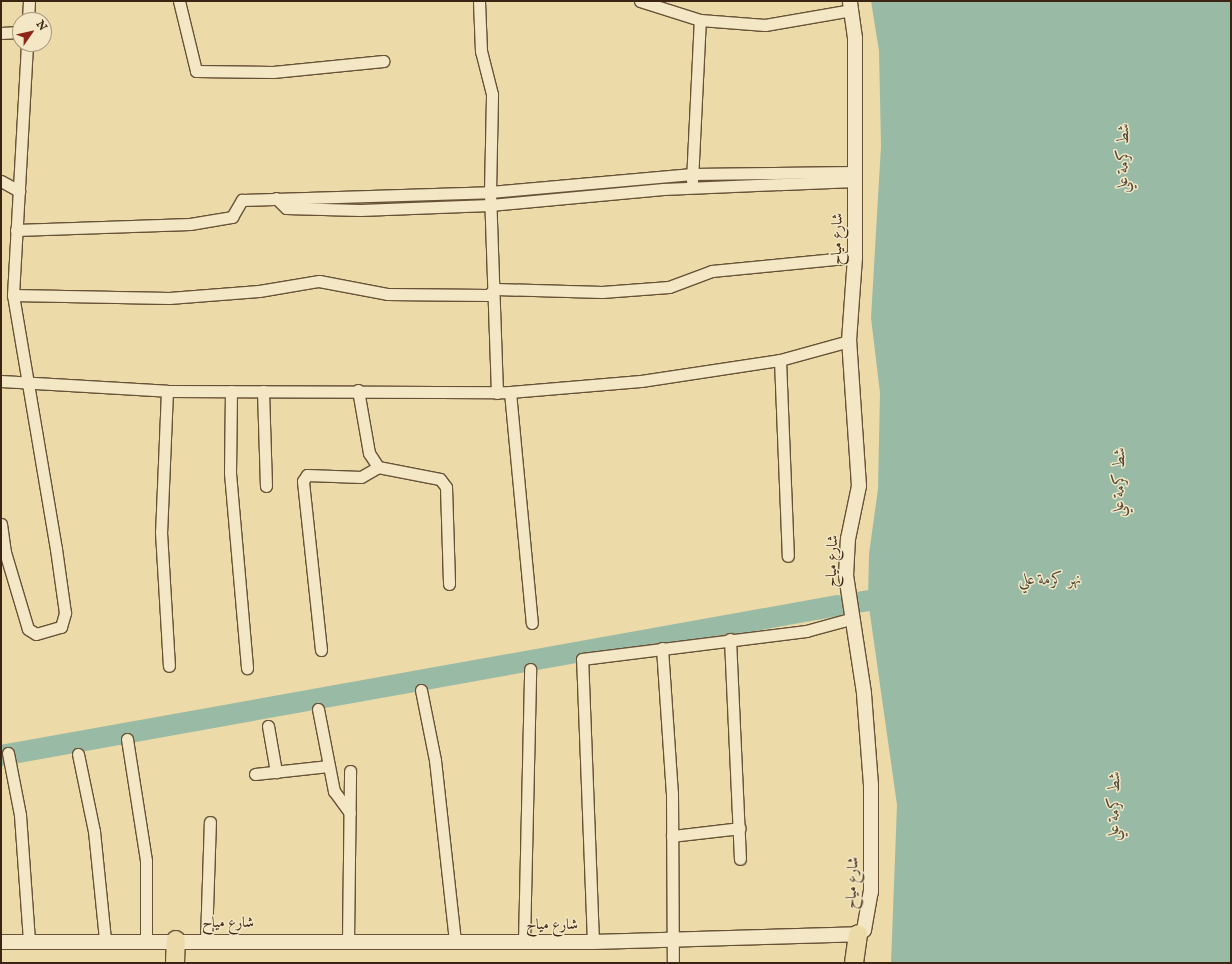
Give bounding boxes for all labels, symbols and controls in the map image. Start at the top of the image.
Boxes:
north arrow [12,12,52,52]
text: N [33,18,50,34]
water label: شط كرمة علي [1114,123,1134,193]
street label: شارع مياح [828,213,846,265]
water label: شط كرمة علي [1110,447,1130,517]
street label: شارع مياح [822,535,842,587]
water label: نهر كرمة علي [1018,570,1082,590]
water label: شط كرمة علي [1105,771,1125,841]
street label: شارع مياح [842,856,862,910]
street label: شارع مياح [202,914,254,932]
street label: شارع مياح [526,916,578,934]

